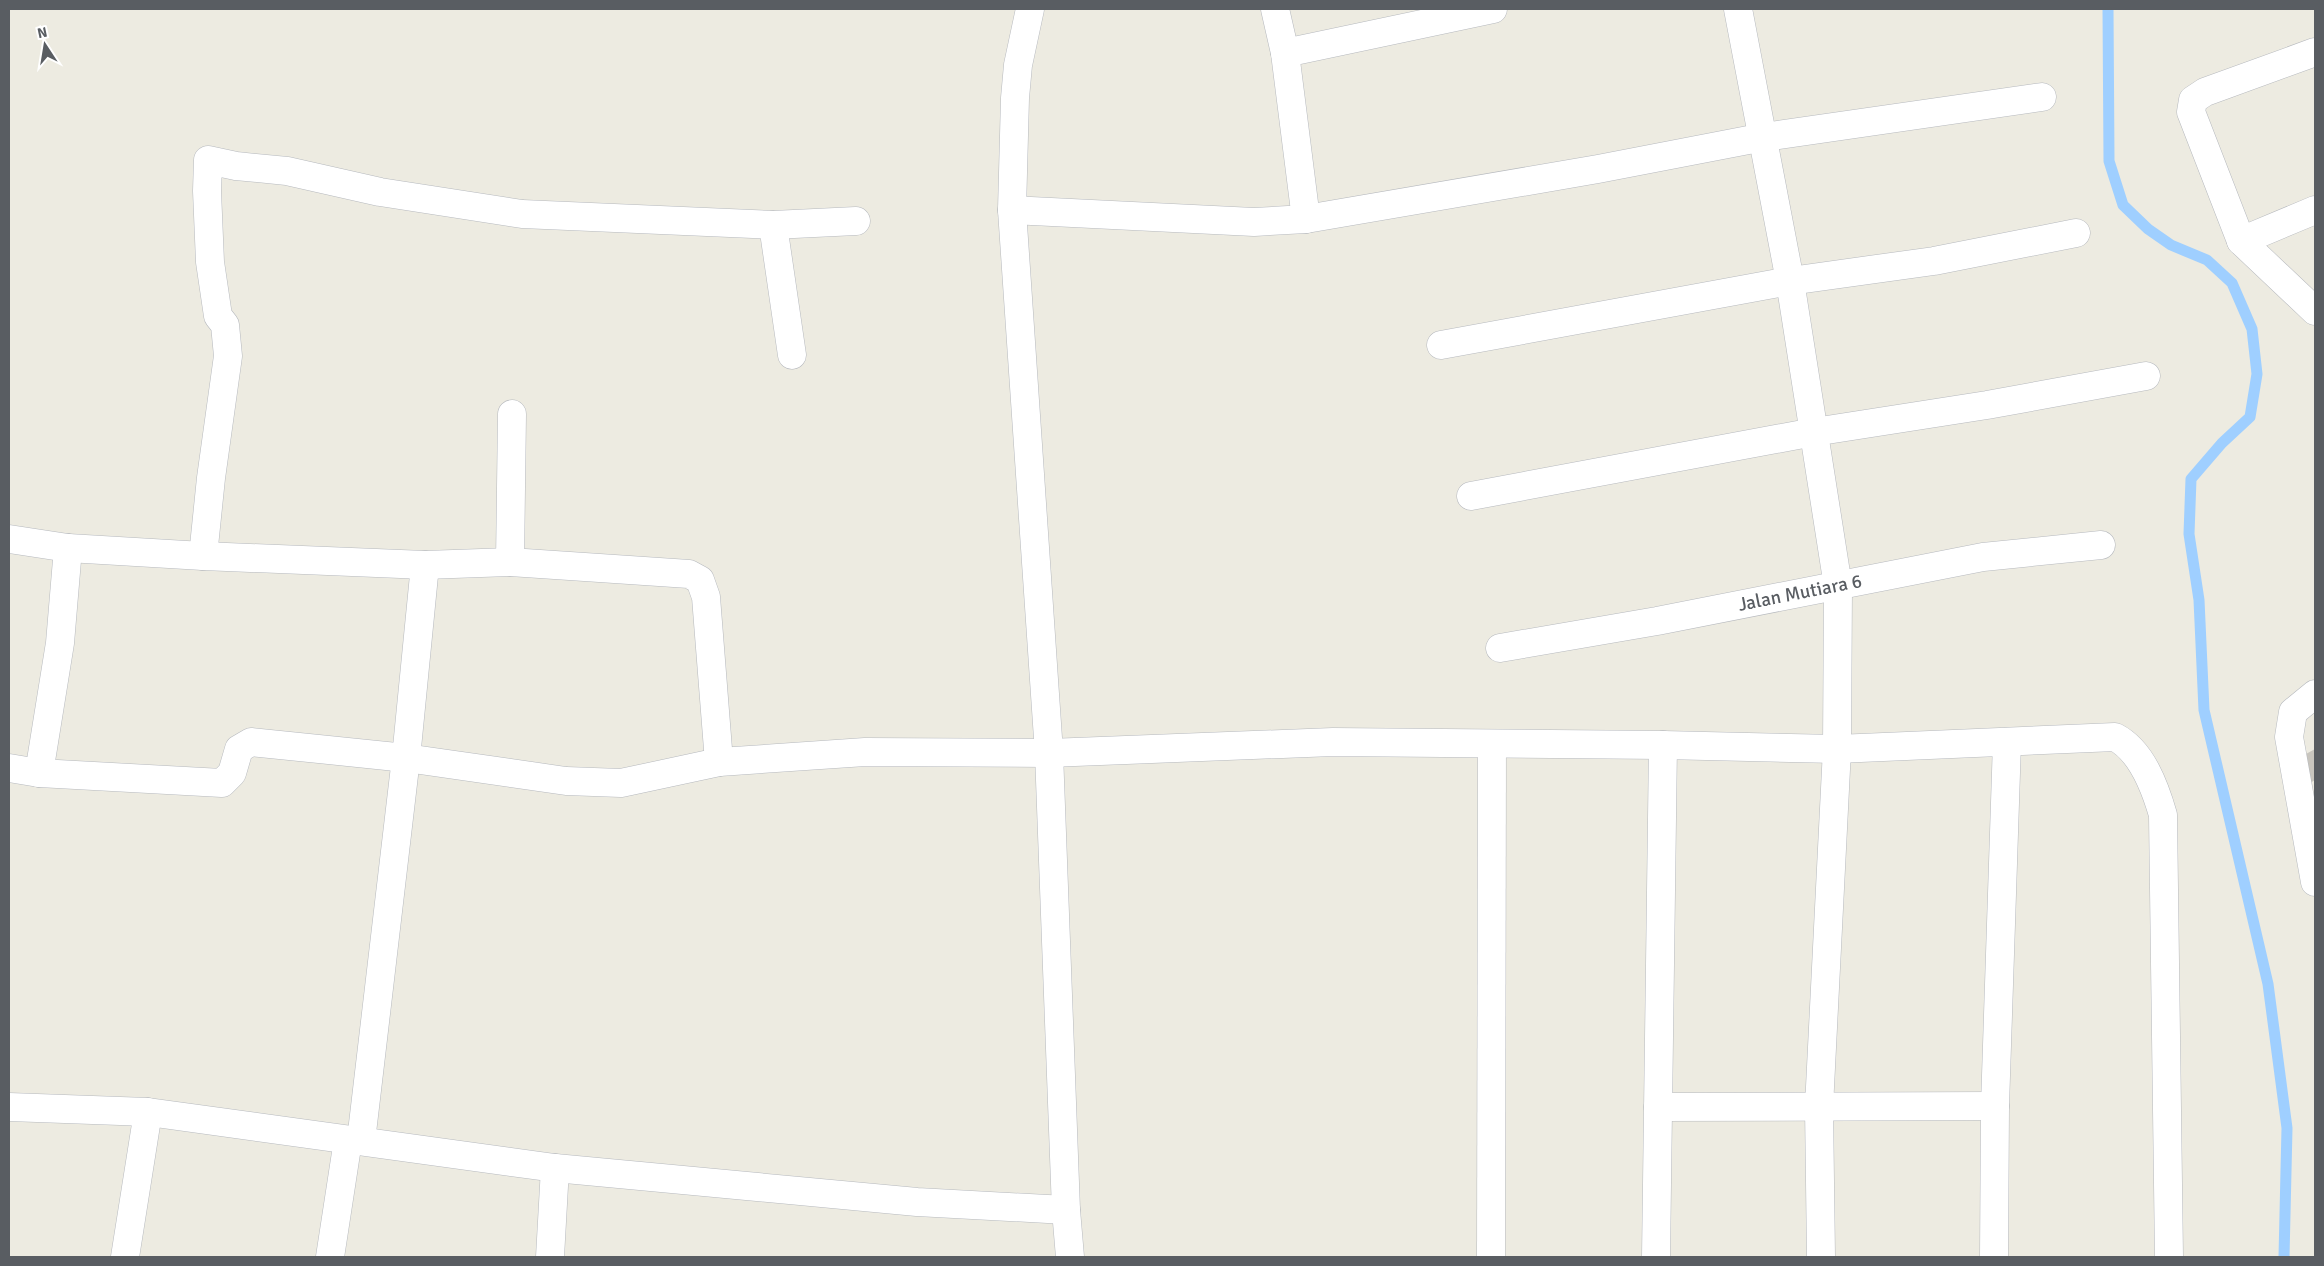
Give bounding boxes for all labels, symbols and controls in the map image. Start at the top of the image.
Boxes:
north arrow [20,20,70,70]
text: N [36,23,49,42]
street label: Jalan Mutiara 6 [1736,569,1864,617]

